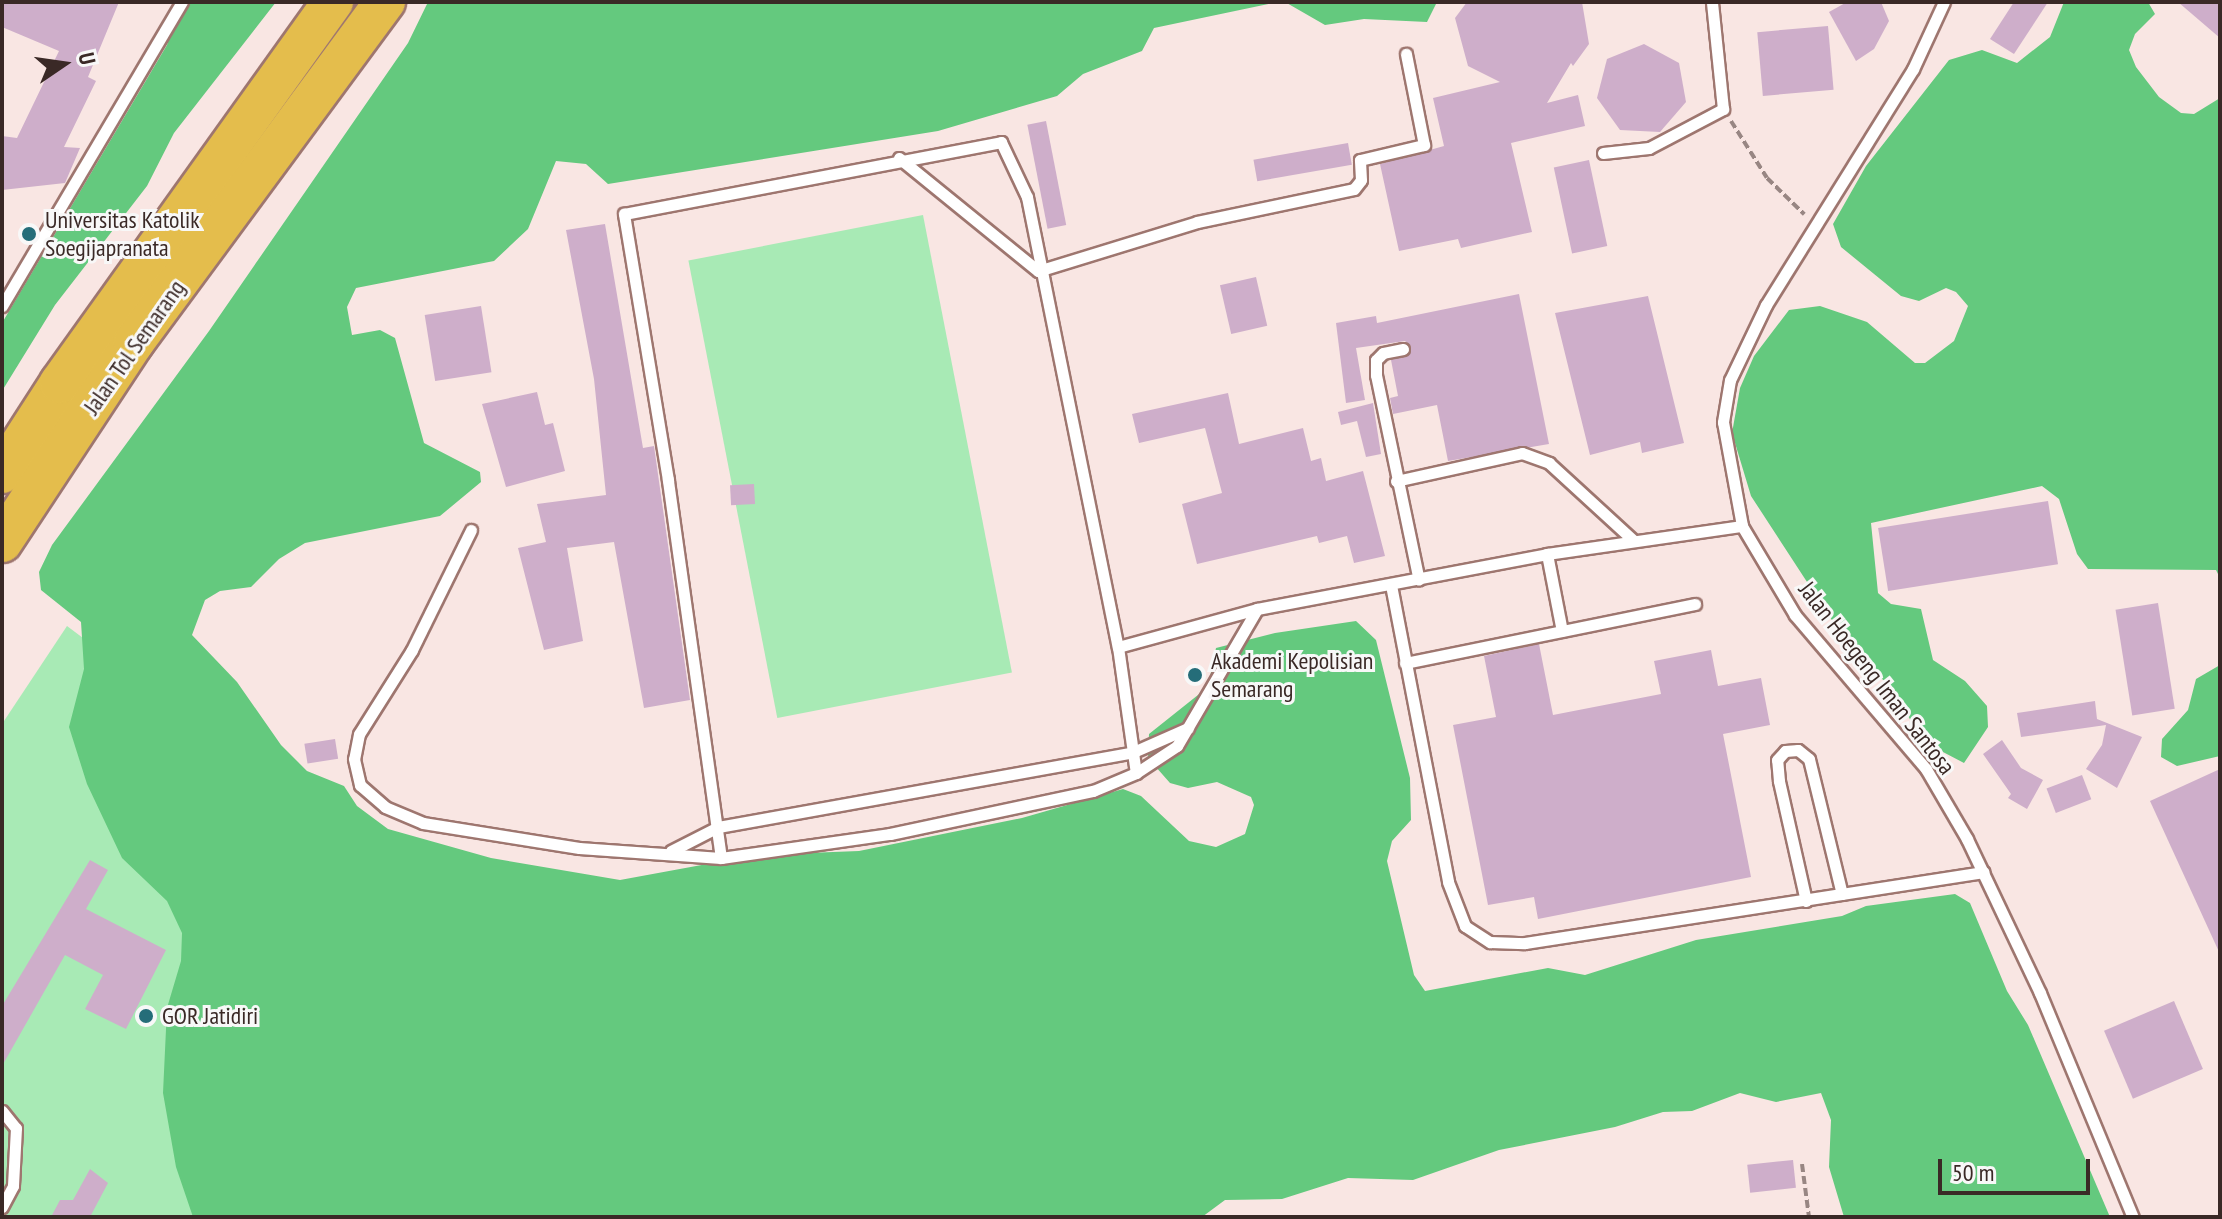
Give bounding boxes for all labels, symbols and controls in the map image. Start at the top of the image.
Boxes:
north arrow [24,24,104,104]
text: U [72,50,102,67]
place label: Universitas Katolik Soegijapranata [45,206,200,262]
marker: Universitas Katolik Soegijapranata [20,225,38,243]
street label: Jalan Tol Semarang [77,274,191,420]
street label: Jalan Hoegeng Iman Santosa [1793,576,1961,780]
place label: Akademi Kepolisian Semarang [1211,647,1373,703]
marker: Akademi Kepolisian Semarang [1186,666,1204,684]
place label: GOR Jatidiri [162,1002,258,1030]
marker: GOR Jatidiri [137,1007,155,1025]
scale bar [1942,1143,2094,1193]
text: 50 m [1952,1157,1994,1188]

